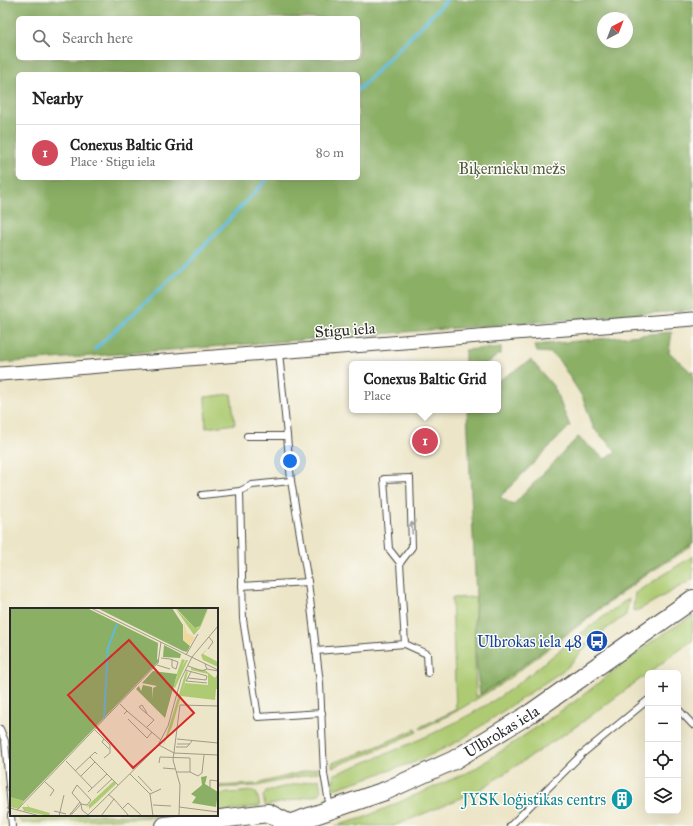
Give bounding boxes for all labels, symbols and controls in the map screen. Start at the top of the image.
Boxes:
north arrow [597,12,633,48]
search box [16,16,360,60]
icon: search [30,27,52,49]
text: Search here [62,29,133,47]
text: Nearby [32,88,83,109]
text: Conexus Baltic Grid [70,136,193,154]
text: 1 [42,145,48,161]
text: 80 m [316,145,344,161]
text: Place · Stigu iela [70,154,155,170]
park label: Biķernieku mežs [458,159,566,178]
street label: Stigu iela [314,318,376,343]
popup [349,361,501,413]
text: Conexus Baltic Grid [364,370,486,388]
text: Place [364,388,391,404]
pin: 1 [412,426,438,456]
your location [280,451,300,471]
one-way arrow [408,522,415,535]
inset map [10,608,218,816]
bus stop icon: Ulbrokas iela 48 [584,628,610,654]
place label: Ulbrokas iela 48 [477,632,582,651]
map controls [645,670,681,814]
button: + [645,670,681,706]
street label: Ulbrokas iela [460,701,543,761]
button: − [645,706,681,742]
button: locate [645,742,681,778]
button: layers [645,778,681,814]
building icon: JYSK loģistikas centrs [609,786,635,812]
place label: JYSK loģistikas centrs [460,790,606,810]

